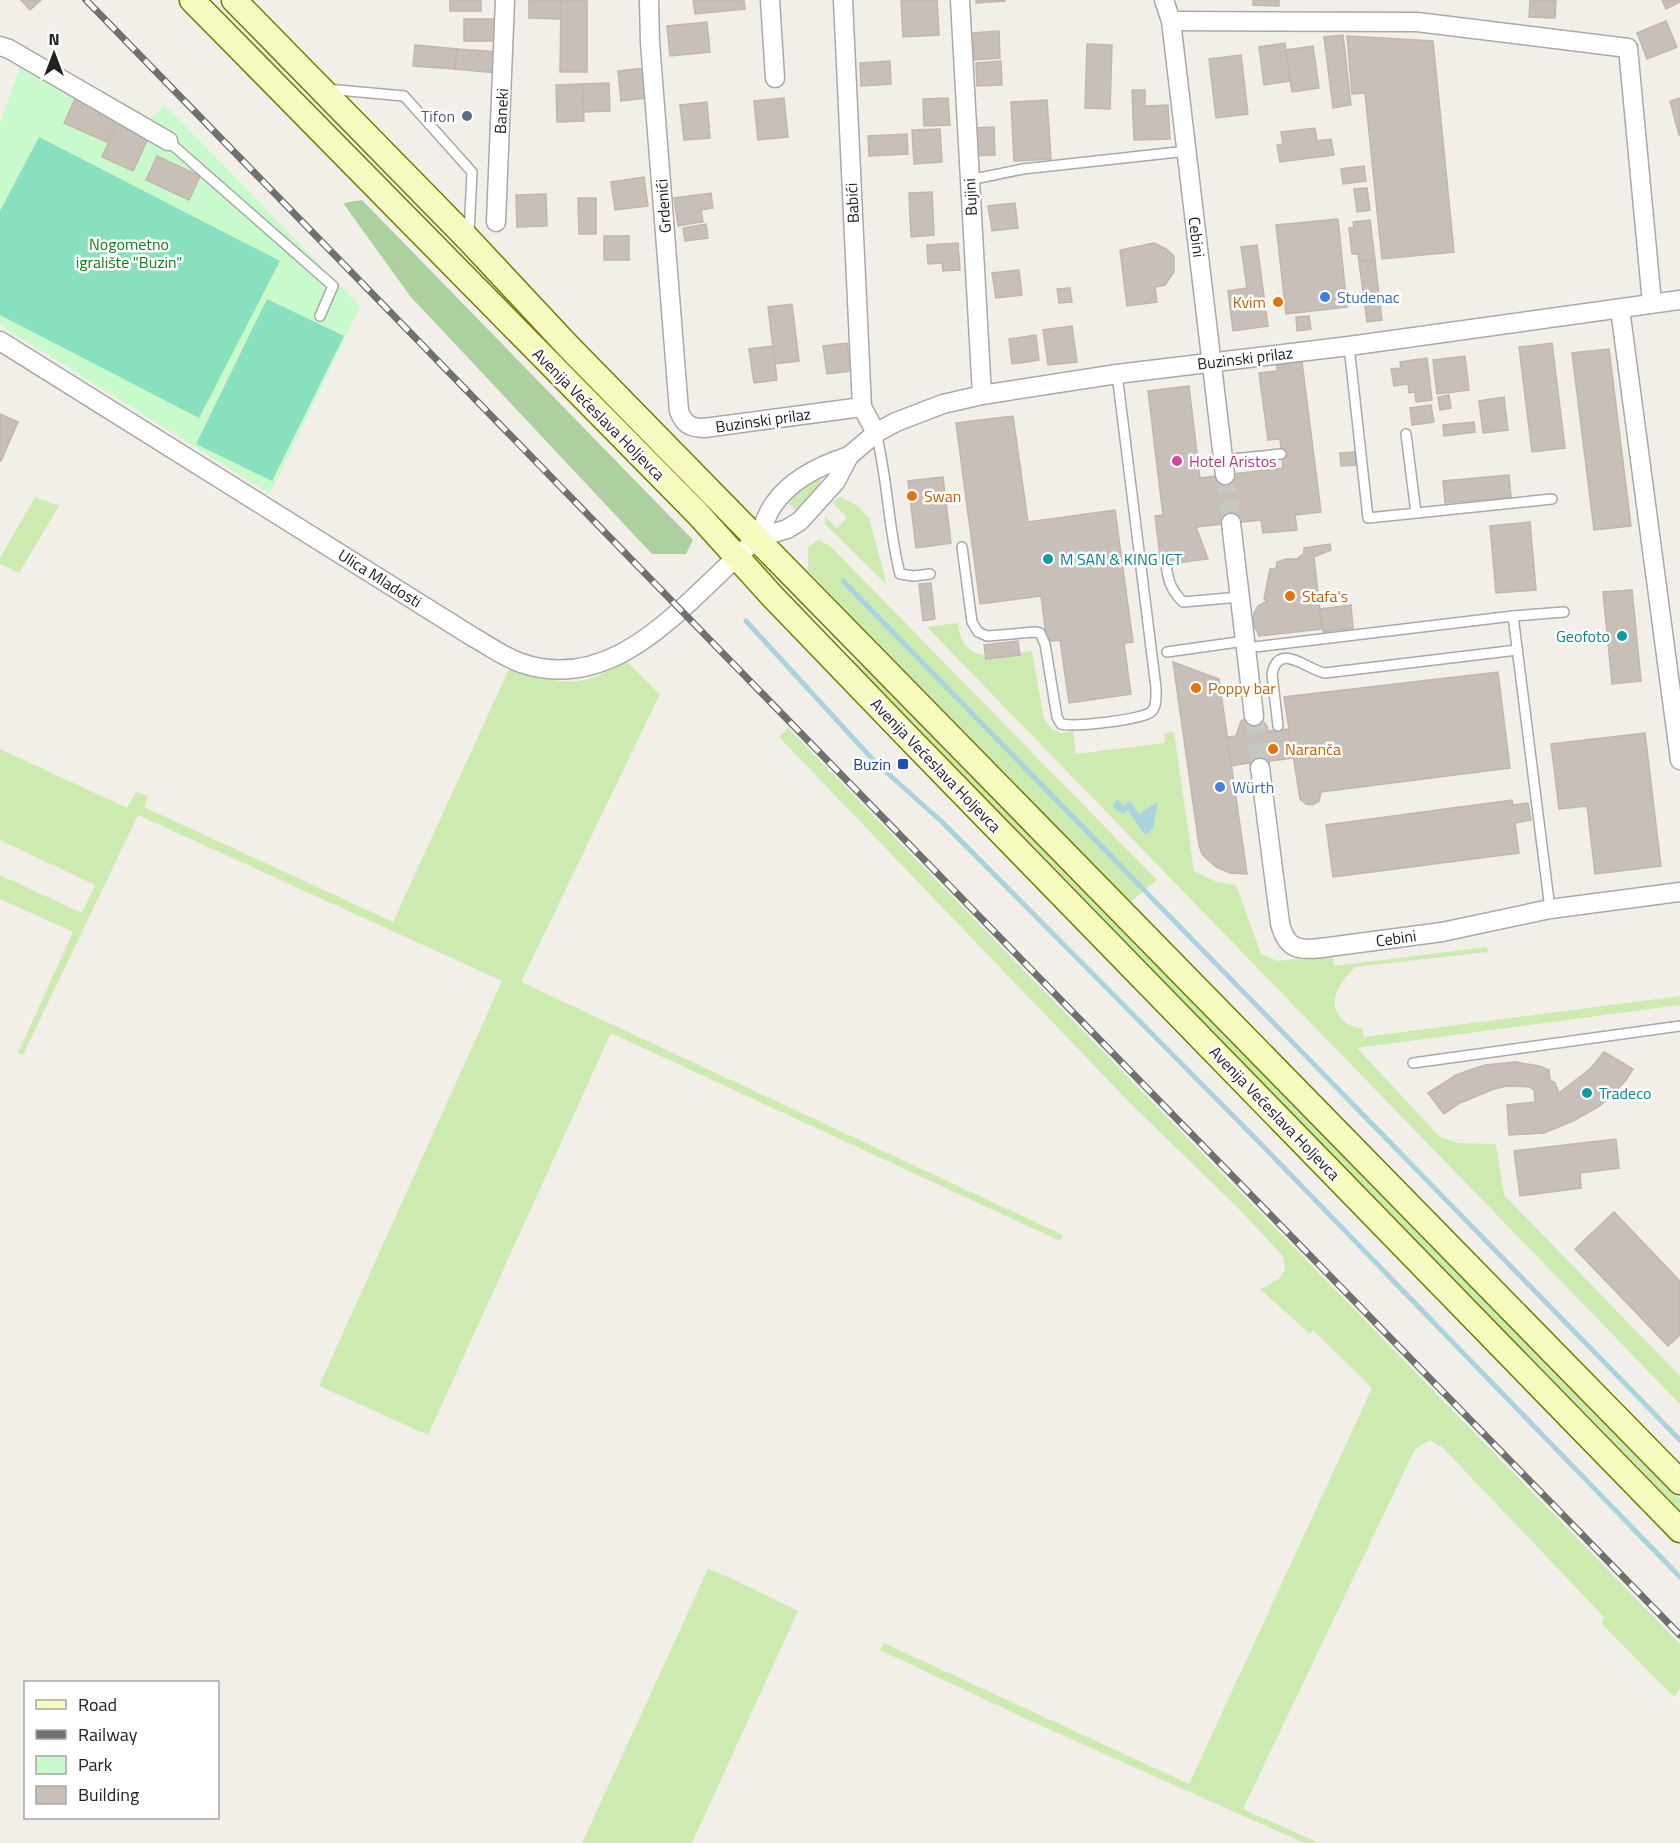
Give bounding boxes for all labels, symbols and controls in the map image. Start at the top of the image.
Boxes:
north arrow [24,24,84,84]
text: N [48,27,60,51]
street label: Baneki [488,88,514,134]
place label: Tifon [421,104,455,128]
marker: Tifon [460,109,474,123]
street label: Grdenići [649,178,677,234]
street label: Bujini [957,178,983,216]
street label: Babići [839,182,865,224]
street label: Cebini [1183,215,1211,259]
park label: Nogometno igralište "Buzin" [76,232,182,274]
place label: Studenac [1337,285,1400,309]
place label: Kvim [1233,290,1266,314]
marker: Studenac [1318,290,1332,304]
marker: Kvim [1271,295,1285,309]
street label: Buzinski prilaz [1196,340,1294,376]
street label: Avenija Većeslava Holjevca [527,342,671,486]
street label: Buzinski prilaz [714,401,812,439]
place label: Hotel Aristos [1189,449,1277,473]
marker: Hotel Aristos [1170,454,1184,468]
place label: Swan [924,484,961,508]
marker: Swan [905,489,919,503]
street label: Ulica Mladosti [334,543,426,613]
place label: M SAN & KING ICT [1060,547,1183,571]
marker: M SAN & KING ICT [1041,552,1055,566]
place label: Stafa's [1302,584,1348,608]
marker: Stafa's [1283,589,1297,603]
place label: Geofoto [1556,624,1610,648]
marker: Geofoto [1615,629,1629,643]
place label: Poppy bar [1208,676,1276,700]
marker: Poppy bar [1189,681,1203,695]
street label: Avenija Većeslava Holjevca [865,692,1007,838]
place label: Naranča [1285,737,1341,761]
marker: Naranča [1266,742,1280,756]
place label: Buzin [853,752,891,776]
marker: Buzin [896,757,910,771]
place label: Würth [1232,775,1274,799]
marker: Würth [1213,780,1227,794]
street label: Cebini [1374,923,1418,953]
street label: Avenija Većeslava Holjevca [1204,1040,1346,1186]
place label: Tradeco [1599,1081,1651,1105]
marker: Tradeco [1580,1086,1594,1100]
legend [24,1681,219,1819]
text: Road [78,1691,117,1718]
text: Railway [78,1721,138,1748]
text: Park [78,1751,113,1778]
text: Building [78,1781,139,1808]

